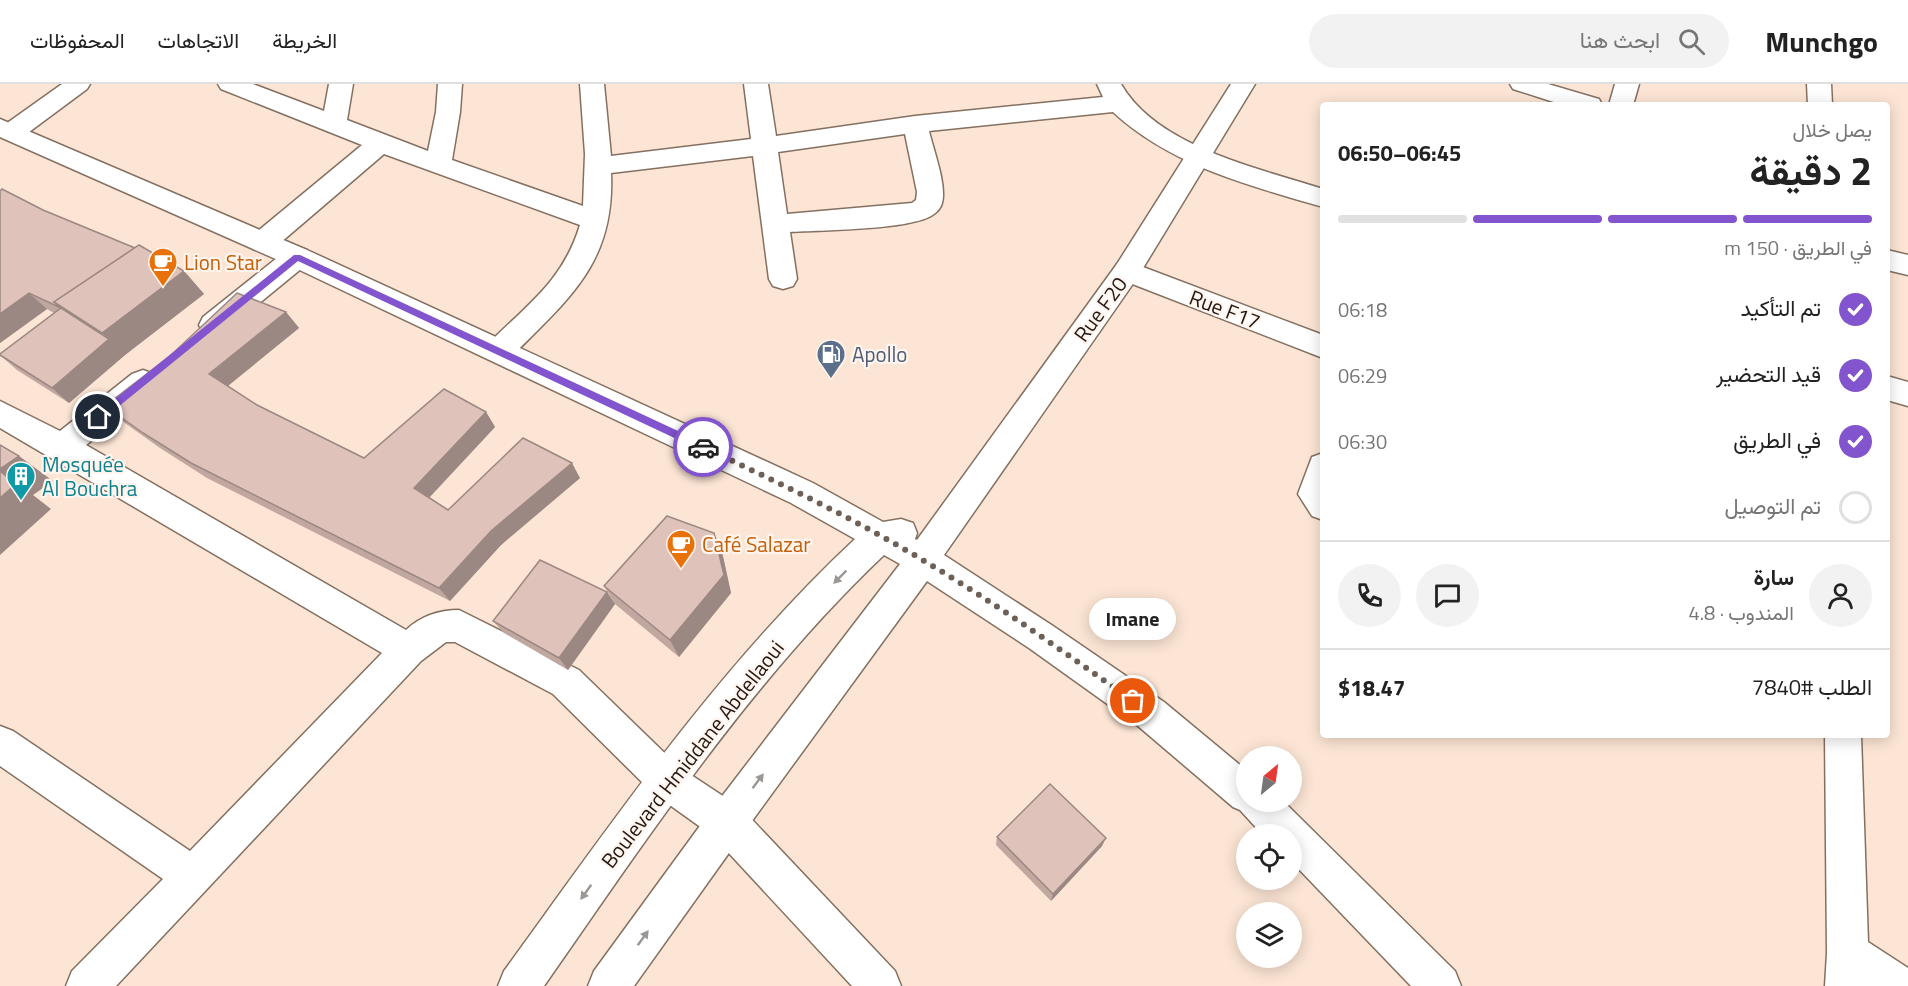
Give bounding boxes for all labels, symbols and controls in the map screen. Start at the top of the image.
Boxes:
search box [1309,14,1729,68]
text: Munchgo [1765,20,1878,63]
text: ابحث هنا [1580,23,1660,57]
text: المحفوظات [30,24,125,56]
text: الاتجاهات [158,24,239,56]
text: الخريطة [272,24,337,56]
icon: search [1675,25,1708,58]
text: يصل خلال [1793,114,1872,145]
text: 06:45–06:50 [1338,136,1461,170]
text: 2 دقيقة [1750,141,1872,200]
text: في الطريق · 150 m [1724,232,1872,263]
cafe icon: Lion Star [147,246,179,288]
place label: Lion Star [184,246,262,278]
street label: Rue F20 [1065,270,1135,348]
street label: Rue F17 [1185,281,1265,337]
text: تم التأكيد [1740,291,1821,325]
icon: check [1839,293,1872,326]
text: 06:18 [1338,294,1387,325]
fuel station icon: Apollo [815,338,847,380]
place label: Apollo [852,338,907,370]
text: قيد التحضير [1716,357,1821,391]
icon: check [1839,359,1872,392]
text: 06:29 [1338,360,1387,391]
pin [72,391,123,442]
icon: home [81,400,114,433]
courier [673,417,733,477]
text: في الطريق [1733,423,1821,457]
icon: check [1839,425,1872,458]
text: 06:30 [1338,426,1387,457]
icon: car [687,431,720,464]
place label: Mosquée Al Bouchra [42,448,138,504]
building icon: Mosquée Al Bouchra [5,460,37,502]
text: تم التوصيل [1724,489,1821,523]
cafe icon: Café Salazar [665,528,697,570]
place label: Café Salazar [702,528,811,560]
text: سارة [1753,560,1794,594]
button: phone [1338,564,1401,627]
button: chat [1416,564,1479,627]
button: person [1809,564,1872,627]
one-way arrow [833,570,847,584]
text: المندوب · 4.8 [1689,597,1794,628]
callout: Imane [1090,599,1176,641]
text: Imane [1106,603,1159,634]
street label: Boulevard Hmiddane Abdellaoui [593,633,791,875]
text: الطلب #7840 [1752,670,1872,704]
text: $18.47 [1338,671,1405,705]
pin [1107,675,1158,726]
icon: bag [1116,684,1149,717]
north arrow [1236,746,1302,812]
map controls [1236,746,1302,968]
one-way arrow [751,773,763,788]
button: locate [1236,824,1302,890]
one-way arrow [580,883,592,899]
button: layers [1236,902,1302,968]
one-way arrow [637,931,649,947]

